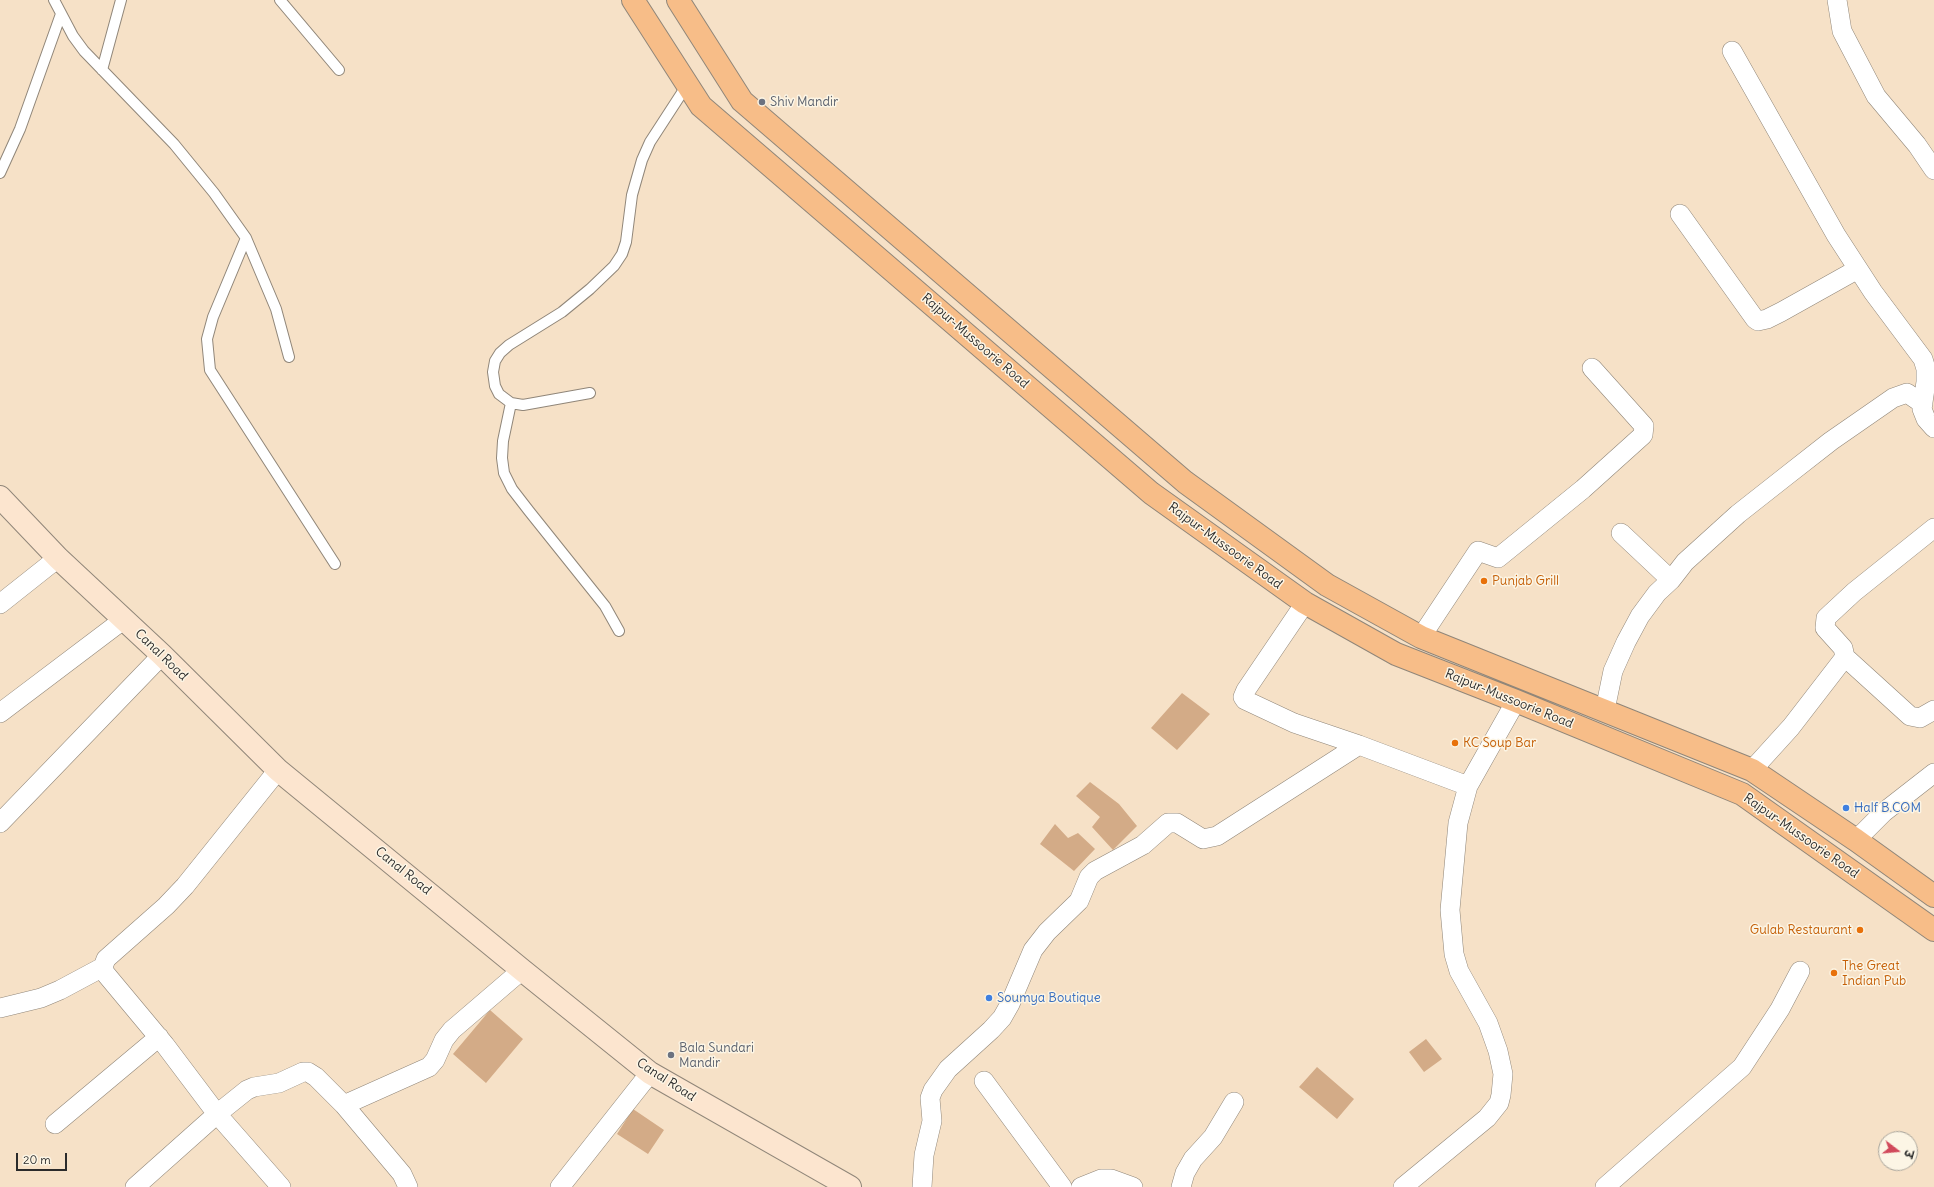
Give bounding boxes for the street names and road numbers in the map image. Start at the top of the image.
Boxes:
street label: Rajpur-Mussoorie Road [918,290,1032,392]
street label: Rajpur-Mussoorie Road [1165,499,1285,593]
street label: Canal Road [131,626,191,684]
street label: Rajpur-Mussoorie Road [1443,666,1575,732]
street label: Rajpur-Mussoorie Road [1740,790,1862,882]
street label: Canal Road [372,844,434,898]
street label: Canal Road [634,1055,698,1105]

